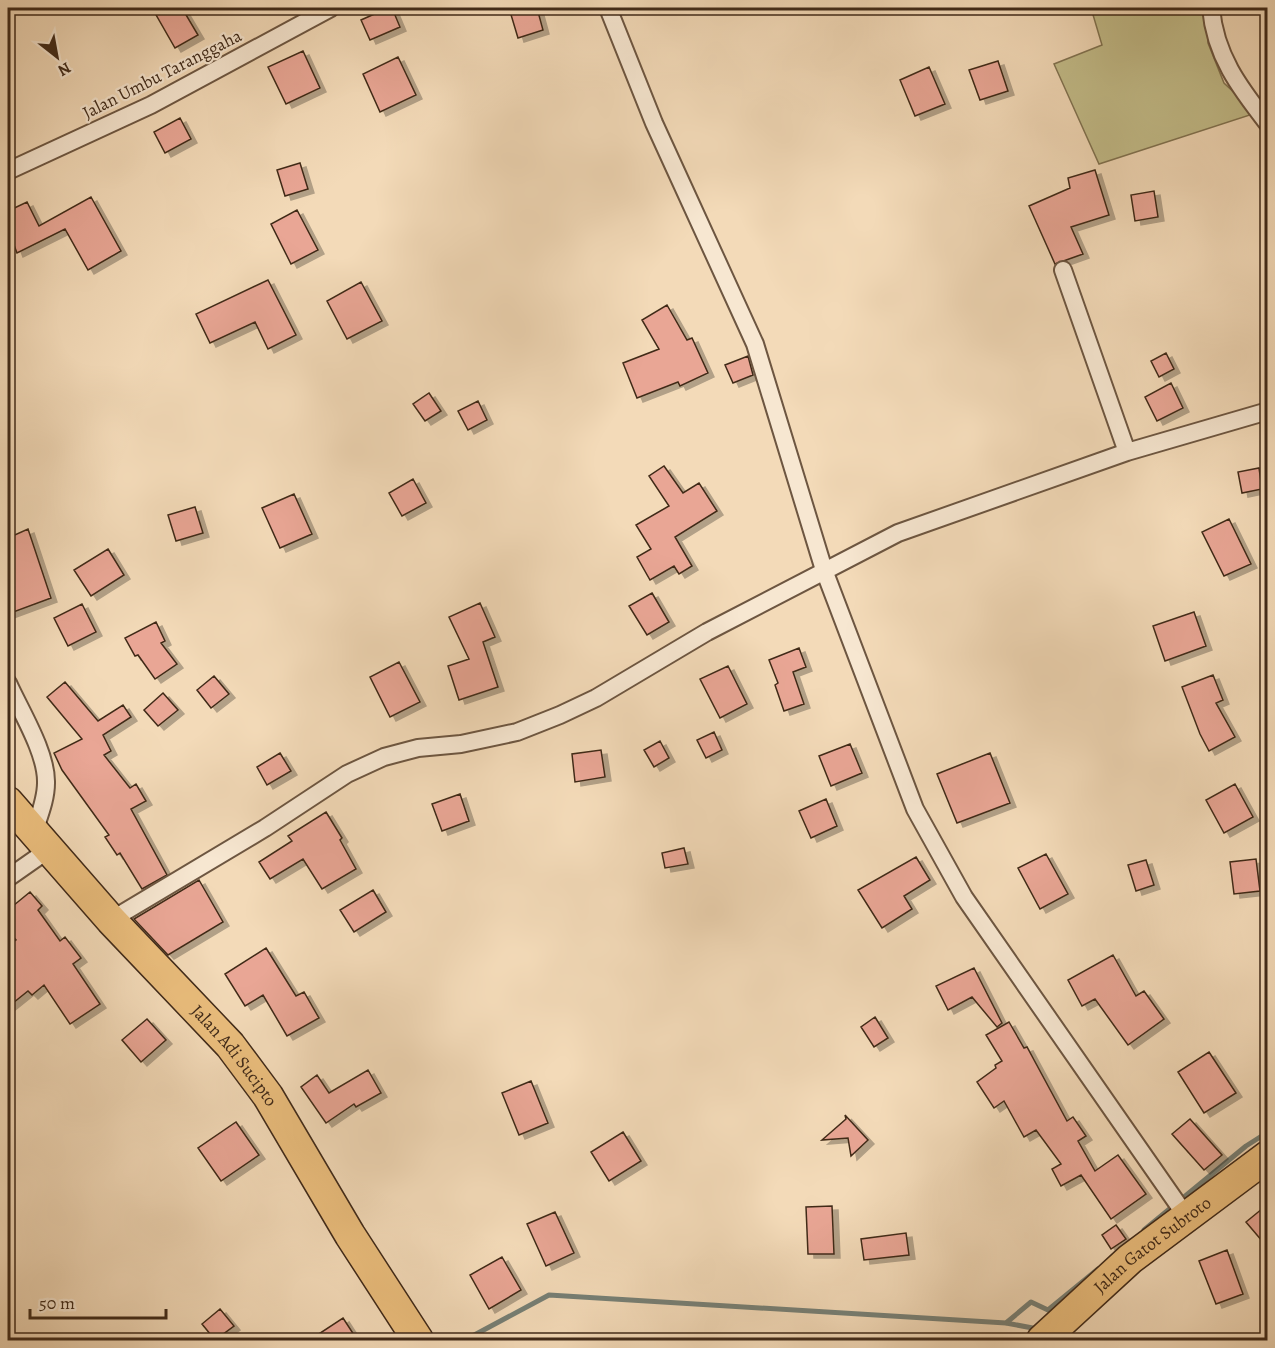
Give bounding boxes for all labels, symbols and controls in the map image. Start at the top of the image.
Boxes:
street label: Jalan Umbu Taranggaha [78,23,246,125]
north arrow [27,27,87,87]
text: N [53,57,75,82]
street label: Jalan Adi Sucipto [186,999,283,1110]
street label: Jalan Gatot Subroto [1088,1191,1216,1299]
scale bar [30,1282,166,1320]
text: 50 m [39,1291,75,1315]

